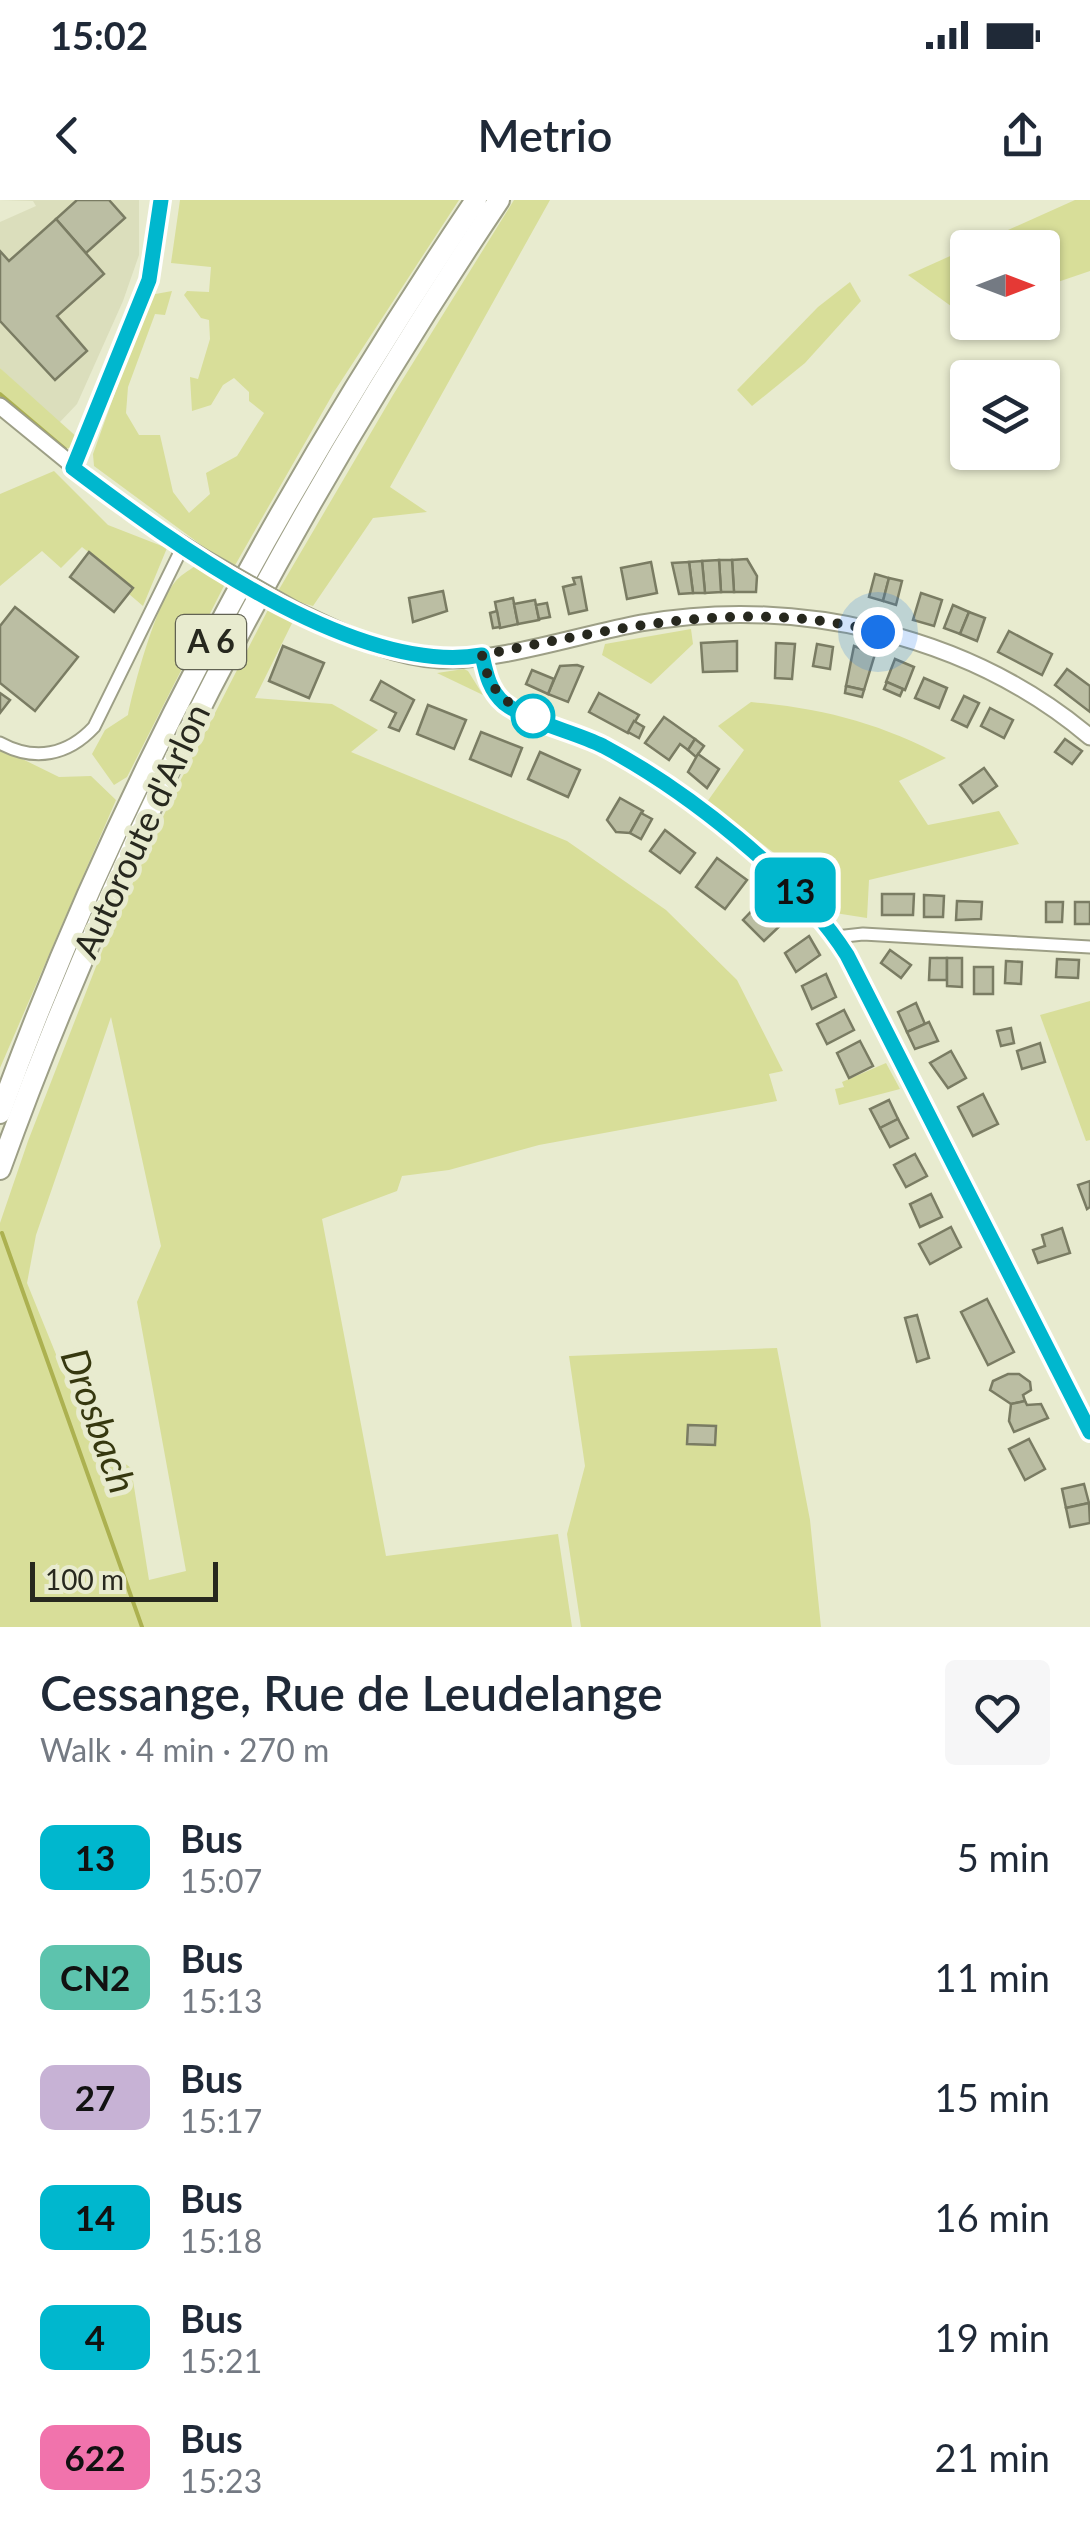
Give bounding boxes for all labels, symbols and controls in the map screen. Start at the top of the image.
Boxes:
text: 15:02 [50,12,148,58]
icon: back [40,108,95,163]
text: Metrio [477,108,613,162]
icon: share [995,108,1050,163]
north arrow [950,230,1060,340]
map controls [950,230,1060,470]
button: layers [950,360,1060,470]
your location [853,607,903,657]
road number: A 6 [176,615,246,669]
unlabelled marker [512,695,554,737]
street label: Autoroute d'Arlon [63,697,217,964]
line badge: 13 [750,858,840,922]
text: 13 [775,869,815,911]
water label: Drosbach [53,1342,147,1499]
scale bar [30,1557,218,1602]
text: 100 m [45,1562,124,1596]
button: heart [945,1660,1050,1765]
text: Cessange, Rue de Leudelange [40,1664,663,1721]
text: Walk · 4 min · 270 m [40,1730,329,1769]
text: Bus [180,1815,243,1861]
text: 5 min [957,1834,1050,1880]
text: 13 [75,1836,115,1878]
text: 15:07 [180,1861,262,1900]
text: Bus [180,1935,243,1981]
text: 11 min [935,1954,1050,2000]
text: CN2 [60,1956,130,1998]
text: 15:13 [180,1981,263,2020]
text: Bus [180,2055,243,2101]
text: 15 min [935,2074,1050,2120]
text: 27 [75,2076,115,2118]
text: 15:17 [180,2101,262,2140]
text: Bus [180,2175,243,2221]
text: 16 min [935,2194,1050,2240]
text: 14 [75,2196,115,2238]
text: 15:18 [180,2221,262,2260]
text: Bus [180,2295,243,2341]
text: 19 min [935,2314,1050,2360]
text: 4 [85,2316,105,2358]
text: 15:21 [180,2341,262,2380]
text: Bus [180,2415,243,2461]
text: 21 min [935,2434,1050,2480]
text: 622 [65,2436,125,2478]
text: 15:23 [180,2461,262,2500]

